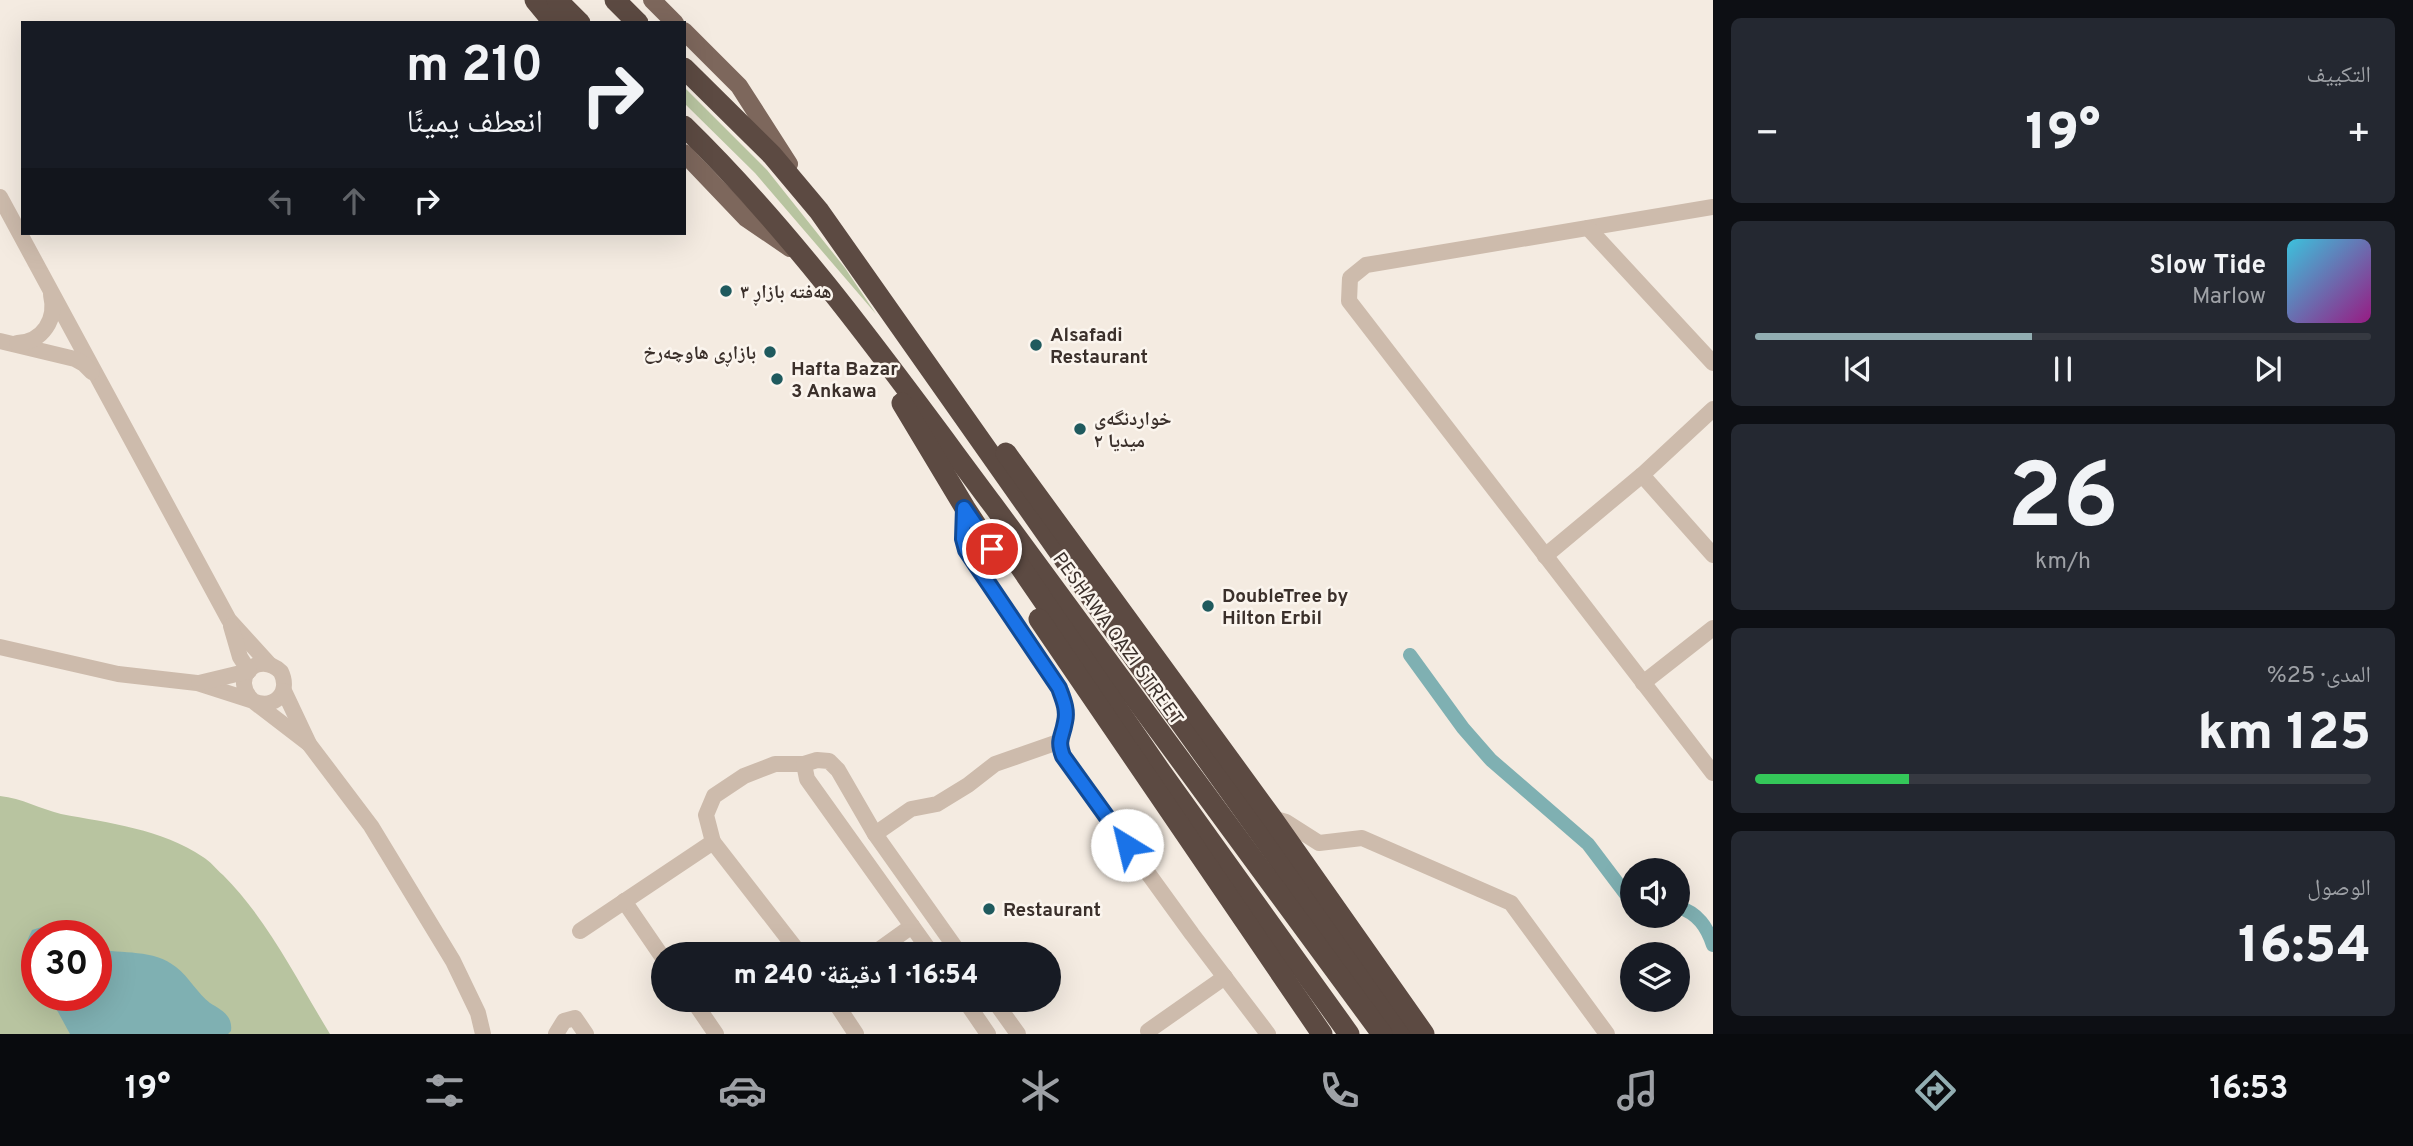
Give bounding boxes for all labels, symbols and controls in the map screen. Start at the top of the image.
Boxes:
text: 210 m [406,37,543,99]
icon: right [567,49,658,140]
text: التكييف [2306,62,2371,91]
text: 19° [2025,102,2101,168]
text: انعطف يمينًا [406,104,543,144]
text: − [1755,111,1780,160]
text: + [2346,111,2371,160]
icon: left [262,182,300,220]
icon: ahead [335,182,373,220]
icon: right [408,182,446,220]
text: Slow Tide [2150,250,2266,283]
place label: هەفتە بازاڕ ٣ [740,281,832,306]
marker: هەفتە بازاڕ ٣ [718,283,734,299]
text: Marlow [2192,283,2266,312]
place label: Alsafadi Restaurant [1050,324,1148,370]
marker: Alsafadi Restaurant [1028,337,1044,353]
place label: بازاڕی هاوچەرخ [643,342,756,367]
marker: بازاڕی هاوچەرخ [762,344,778,360]
icon: previous [1839,350,1877,388]
icon: pause [2044,350,2082,388]
icon: next [2249,350,2287,388]
place label: Hafta Bazar 3 Ankawa [791,358,898,404]
marker: Hafta Bazar 3 Ankawa [769,371,785,387]
place label: خواردنگەی میدیا ٢ [1094,408,1171,454]
marker: خواردنگەی میدیا ٢ [1072,421,1088,437]
text: 26 [2007,445,2119,560]
pin [962,519,1022,579]
icon: arrive [973,530,1011,568]
street label: PESHAWA QAZI STREET [1047,548,1188,730]
text: km/h [2035,548,2091,577]
place label: DoubleTree by Hilton Erbil [1222,585,1349,631]
marker: DoubleTree by Hilton Erbil [1200,598,1216,614]
text: المدى · 25% [2267,662,2371,691]
text: 125 km [2197,702,2371,768]
position arrow [1090,808,1164,882]
map controls [1620,858,1690,1012]
button: sound [1620,858,1690,928]
text: الوصول [2307,875,2371,904]
place label: Restaurant [1003,899,1101,923]
marker: Restaurant [981,901,997,917]
text: 16:54 [2238,915,2371,981]
speed limit sign: 30 [21,920,112,1011]
button: layers [1620,942,1690,1012]
text: 16:54 · 1 دقيقة · 240 m [734,960,978,993]
icon: filters [420,1066,469,1115]
icon: car [718,1066,767,1115]
icon: climate [1016,1066,1065,1115]
icon: phone [1315,1066,1364,1115]
icon: music [1613,1066,1662,1115]
icon: directions [1911,1066,1960,1115]
text: 19° [125,1070,171,1110]
text: 16:53 [2209,1070,2288,1110]

